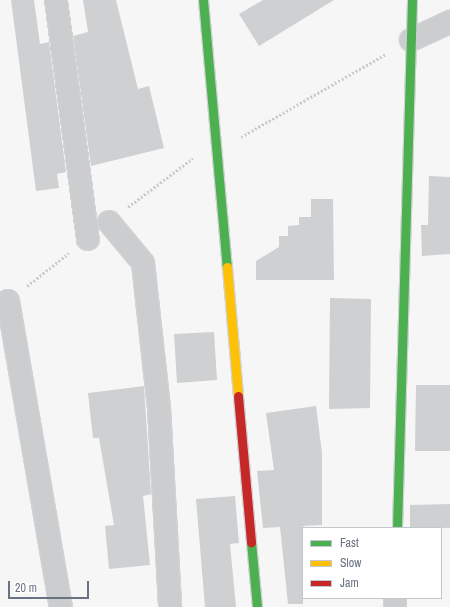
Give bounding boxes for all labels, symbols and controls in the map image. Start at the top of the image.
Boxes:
legend [302,527,442,599]
text: Fast [340,535,359,551]
text: Slow [340,555,361,571]
scale bar [10,573,91,599]
text: Jam [340,575,359,591]
text: 20 m [15,580,37,596]

